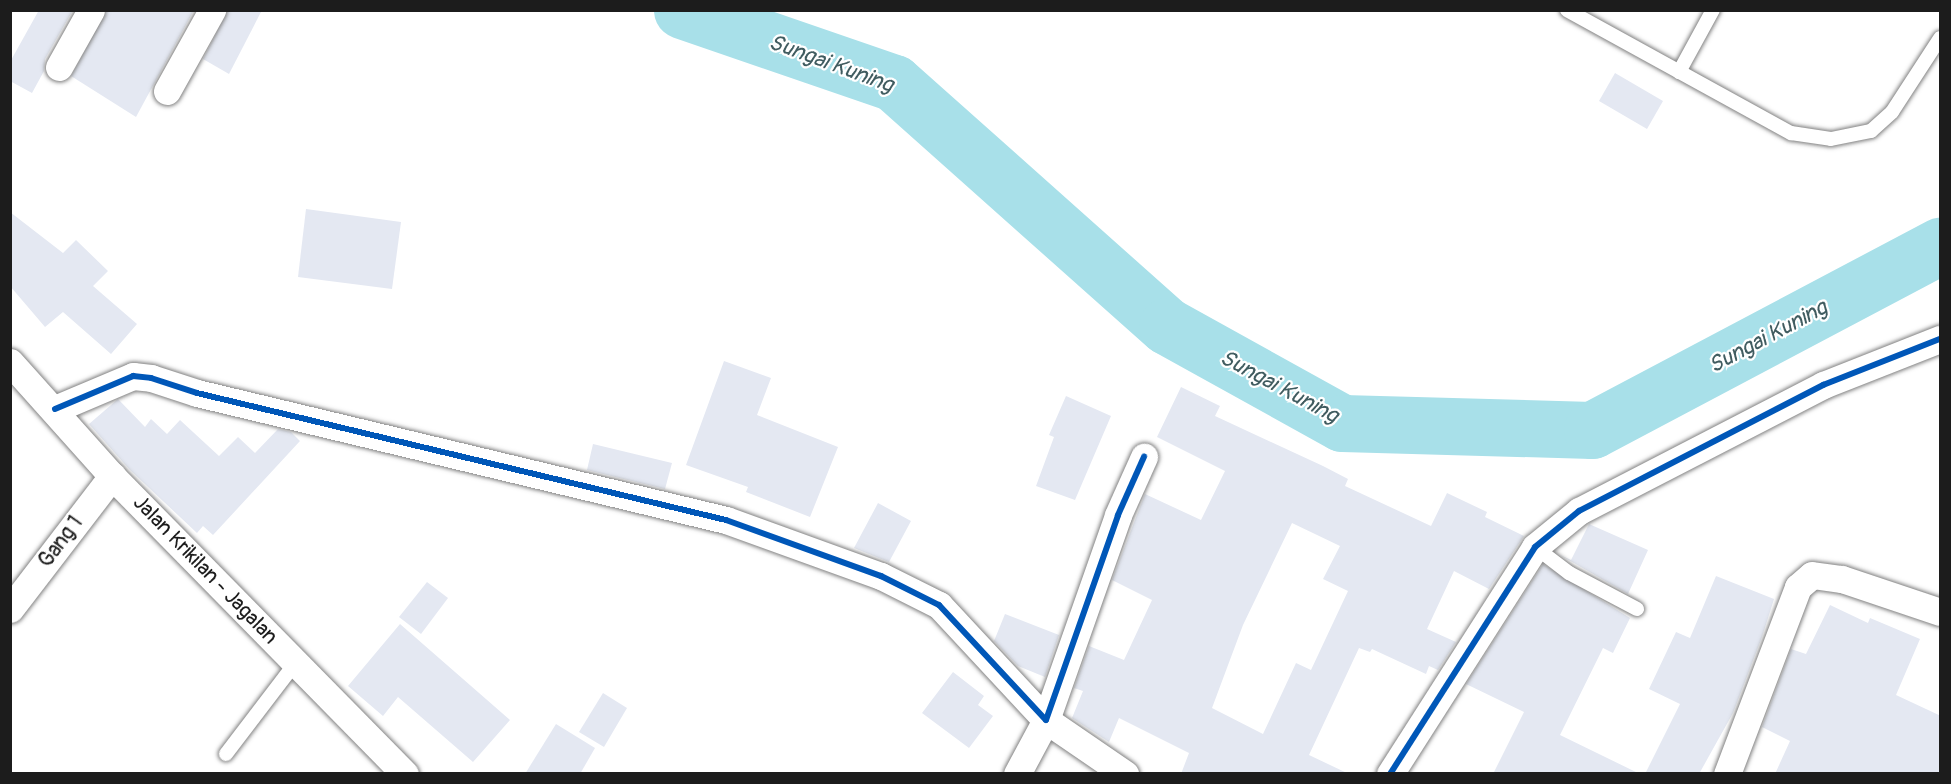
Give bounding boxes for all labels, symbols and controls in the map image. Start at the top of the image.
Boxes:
water label: Sungai Kuning [765,29,897,99]
water label: Sungai Kuning [1704,295,1832,379]
water label: Sungai Kuning [1215,345,1343,429]
street label: Jalan Krikilan - Jagalan [127,490,283,650]
street label: Gang 1 [33,511,89,573]

